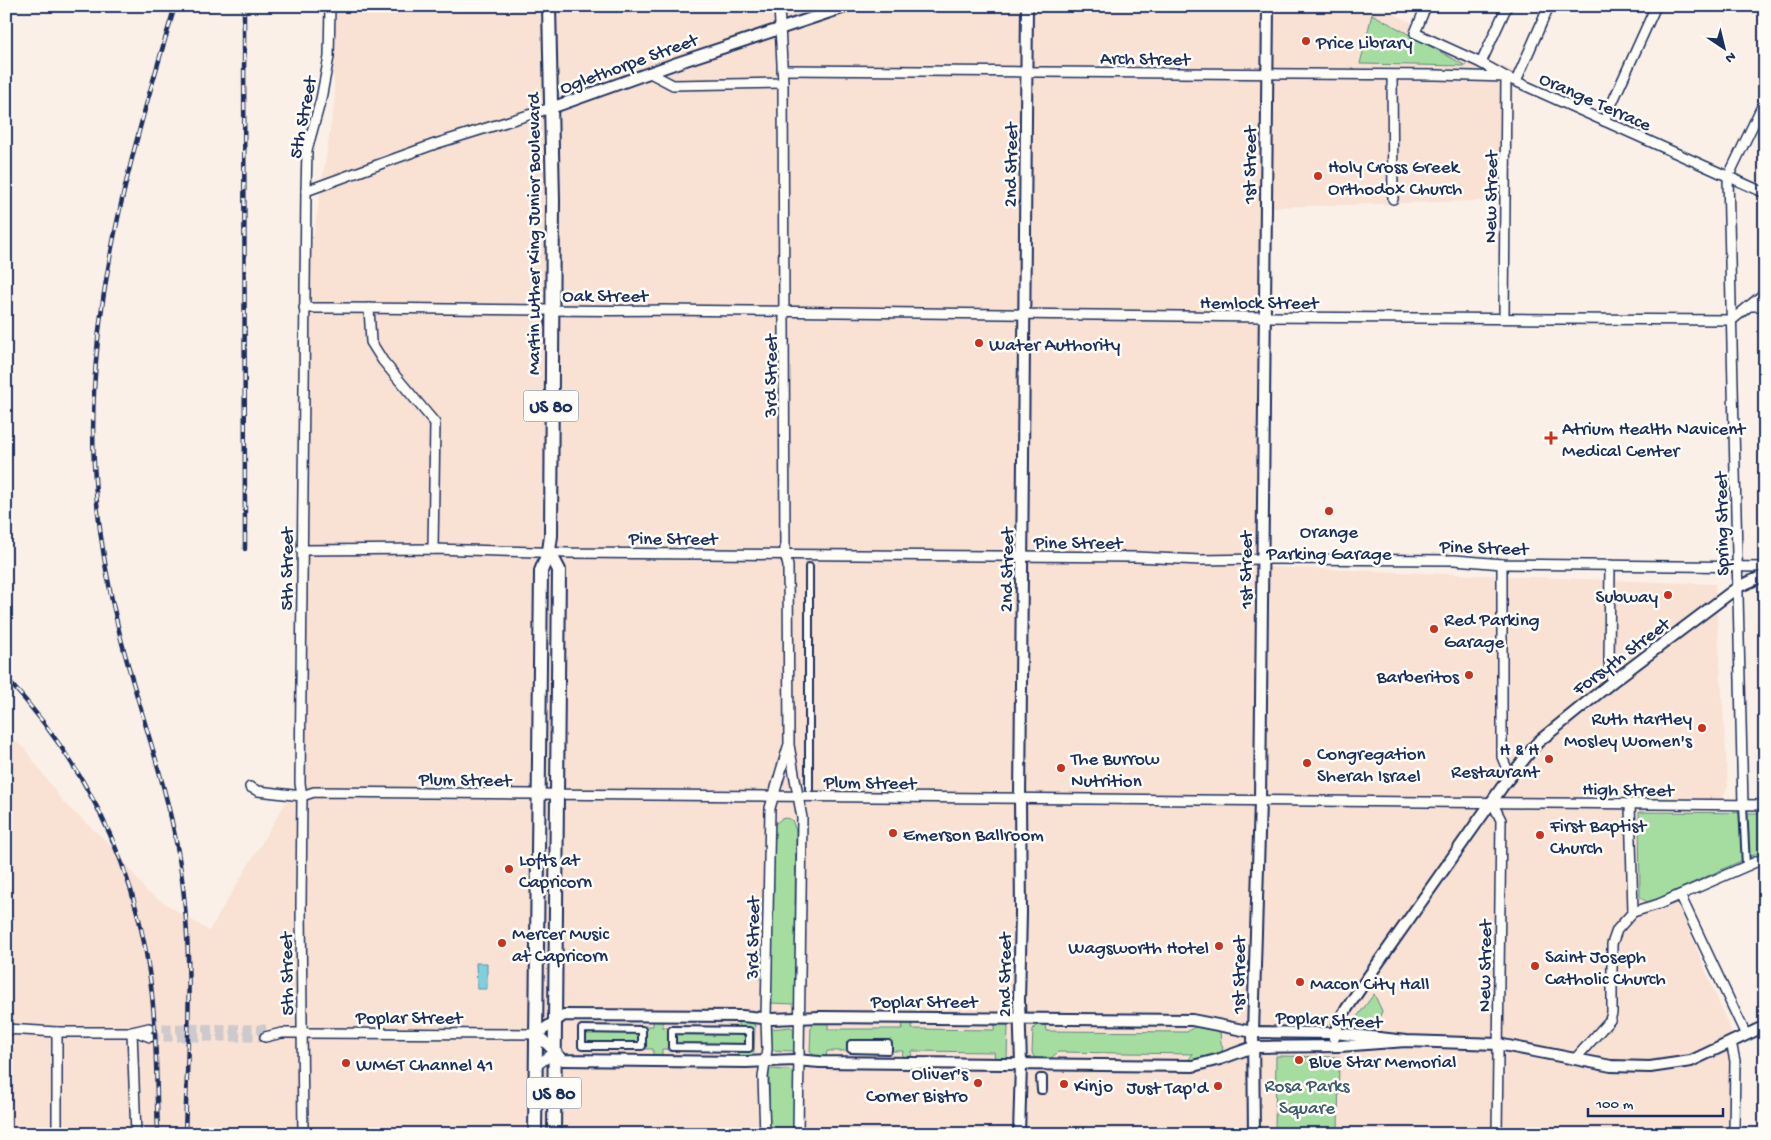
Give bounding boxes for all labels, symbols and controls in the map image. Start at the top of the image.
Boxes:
north arrow [1698,22,1748,72]
street label: Oglethorpe Street [557,29,703,101]
place label: Price Library [1315,33,1413,56]
marker: Price Library [1300,35,1312,47]
text: N [1721,47,1739,66]
street label: Arch Street [1100,48,1192,73]
street label: Orange Terrace [1535,68,1654,138]
street label: 5th Street [285,72,324,161]
street label: Martin Luther King Junior Boulevard [524,91,547,375]
street label: 2nd Street [1000,120,1025,208]
street label: 1st Street [1239,124,1264,205]
street label: New Street [1480,149,1505,243]
place label: Holy Cross Greek Orthodox Church [1328,157,1462,202]
marker: Holy Cross Greek Orthodox Church [1312,170,1324,182]
street label: Oak Street [562,286,650,309]
street label: Hemlock Street [1200,293,1320,316]
street label: 3rd Street [761,332,784,418]
place label: Water Authority [989,335,1121,358]
marker: Water Authority [973,337,985,349]
road number: US 80 [524,391,578,422]
place label: Atrium Health Navicent Medical Center [1562,419,1747,464]
marker: Atrium Health Navicent Medical Center [1544,431,1558,445]
street label: Spring Street [1711,470,1736,576]
marker: Orange Parking Garage [1323,505,1335,517]
place label: Orange Parking Garage [1265,522,1392,567]
street label: 5th Street [277,525,300,611]
street label: 2nd Street [996,525,1021,613]
street label: Pine Street [628,529,720,552]
street label: 1st Street [1236,529,1259,610]
street label: Pine Street [1033,533,1125,556]
street label: Pine Street [1438,536,1531,563]
place label: Subway [1596,587,1659,610]
marker: Subway [1662,589,1674,601]
place label: Red Parking Garage [1444,610,1540,655]
street label: Forsyth Street [1568,612,1677,702]
marker: Red Parking Garage [1428,623,1440,635]
place label: Barberitos [1376,667,1460,690]
marker: Barberitos [1463,669,1475,681]
place label: Ruth Hartley Mosley Women's [1564,709,1693,754]
marker: Ruth Hartley Mosley Women's [1696,722,1708,734]
place label: H & H Restaurant [1451,740,1541,785]
place label: Congregation Sherah Israel [1317,744,1426,789]
place label: The Burrow Nutrition [1070,749,1160,794]
marker: H & H Restaurant [1543,753,1555,765]
marker: Congregation Sherah Israel [1301,757,1313,769]
marker: The Burrow Nutrition [1055,762,1067,774]
street label: Plum Street [418,769,513,794]
street label: Plum Street [823,772,918,797]
street label: High Street [1582,779,1676,804]
place label: First Baptist Church [1549,816,1648,861]
place label: Emerson Ballroom [903,825,1044,848]
marker: Emerson Ballroom [887,827,899,839]
marker: First Baptist Church [1534,829,1546,841]
place label: Lofts at Capricorn [519,850,592,895]
marker: Lofts at Capricorn [503,863,515,875]
street label: 3rd Street [742,894,767,981]
street label: New Street [1474,918,1499,1012]
place label: Mercer Music at Capricorn [512,924,609,969]
street label: 5th Street [276,930,301,1016]
street label: 2nd Street [995,930,1018,1017]
street label: 1st Street [1228,934,1253,1015]
marker: Mercer Music at Capricorn [496,937,508,949]
place label: Wagsworth Hotel [1068,938,1209,961]
marker: Wagsworth Hotel [1213,940,1225,952]
place label: Saint Joseph Catholic Church [1545,947,1666,992]
marker: Saint Joseph Catholic Church [1529,960,1541,972]
place label: Macon City Hall [1310,974,1429,997]
marker: Macon City Hall [1294,976,1306,988]
street label: Poplar Street [870,992,979,1015]
street label: Poplar Street [1274,1007,1385,1036]
street label: Poplar Street [355,1008,464,1031]
place label: Blue Star Memorial [1308,1052,1456,1075]
marker: Blue Star Memorial [1293,1054,1305,1066]
place label: WMGT Channel 41 [356,1055,493,1078]
marker: WMGT Channel 41 [340,1057,352,1069]
place label: Oliver's Corner Bistro [866,1064,969,1109]
place label: Kinjo [1074,1076,1113,1099]
park label: Rosa Parks Square [1264,1076,1351,1121]
marker: Oliver's Corner Bistro [972,1077,984,1089]
road number: US 80 [526,1078,582,1108]
marker: Kinjo [1058,1078,1070,1090]
place label: Just Tap'd [1127,1078,1210,1101]
marker: Just Tap'd [1212,1080,1224,1092]
scale bar [1588,1085,1724,1117]
text: 100 m [1595,1096,1634,1114]

